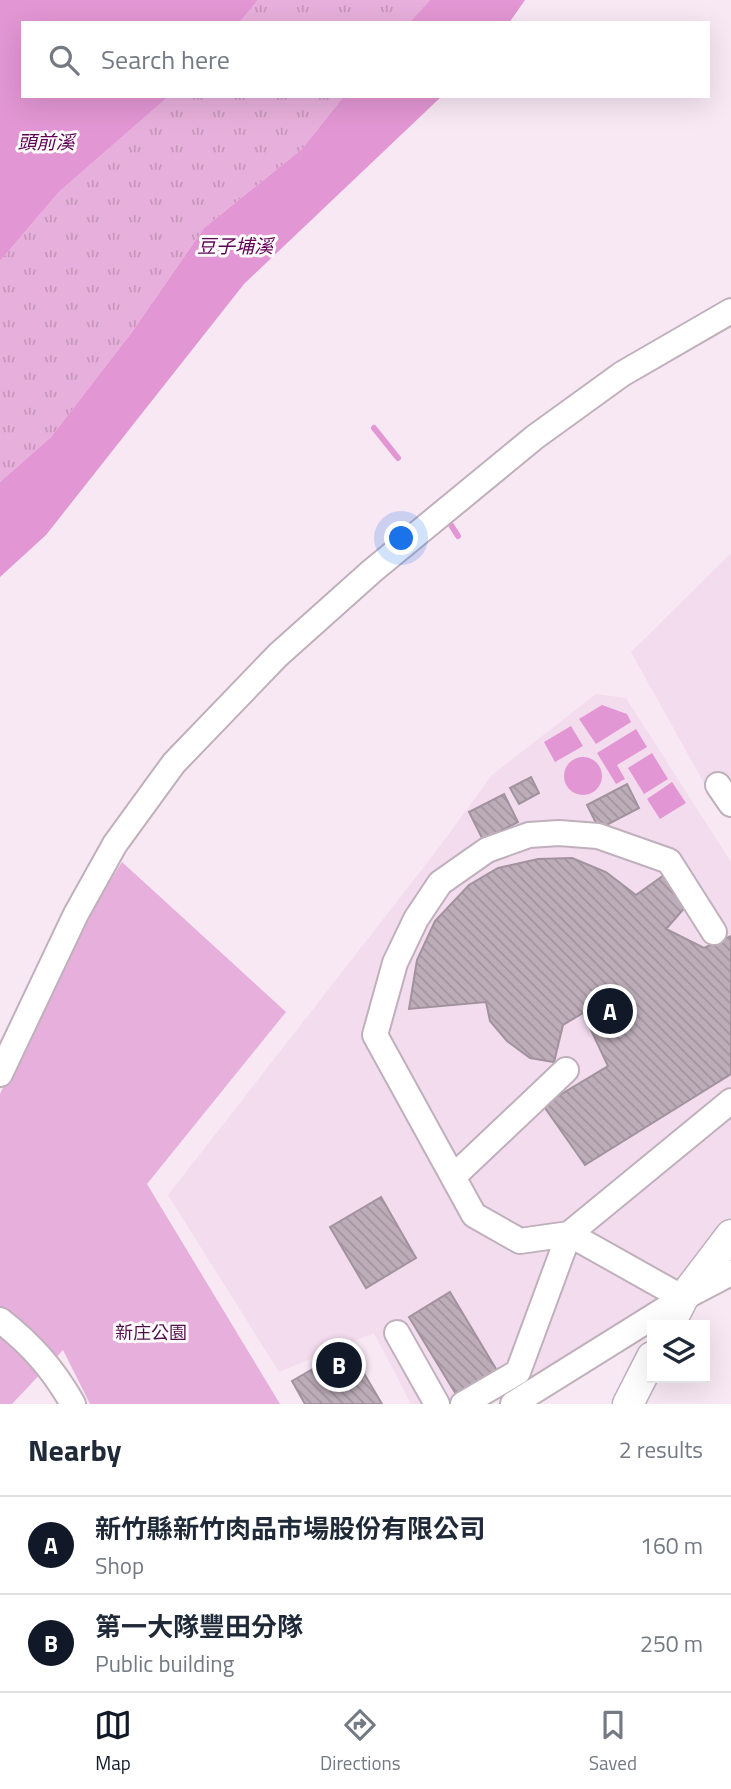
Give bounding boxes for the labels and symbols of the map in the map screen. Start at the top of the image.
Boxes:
water label: 頭前溪 [17,127,77,156]
water label: 豆子埔溪 [197,231,276,260]
your location [384,521,418,555]
pin: A [587,985,633,1037]
park label: 新庄公園 [115,1319,187,1346]
pin: B [316,1339,362,1391]

